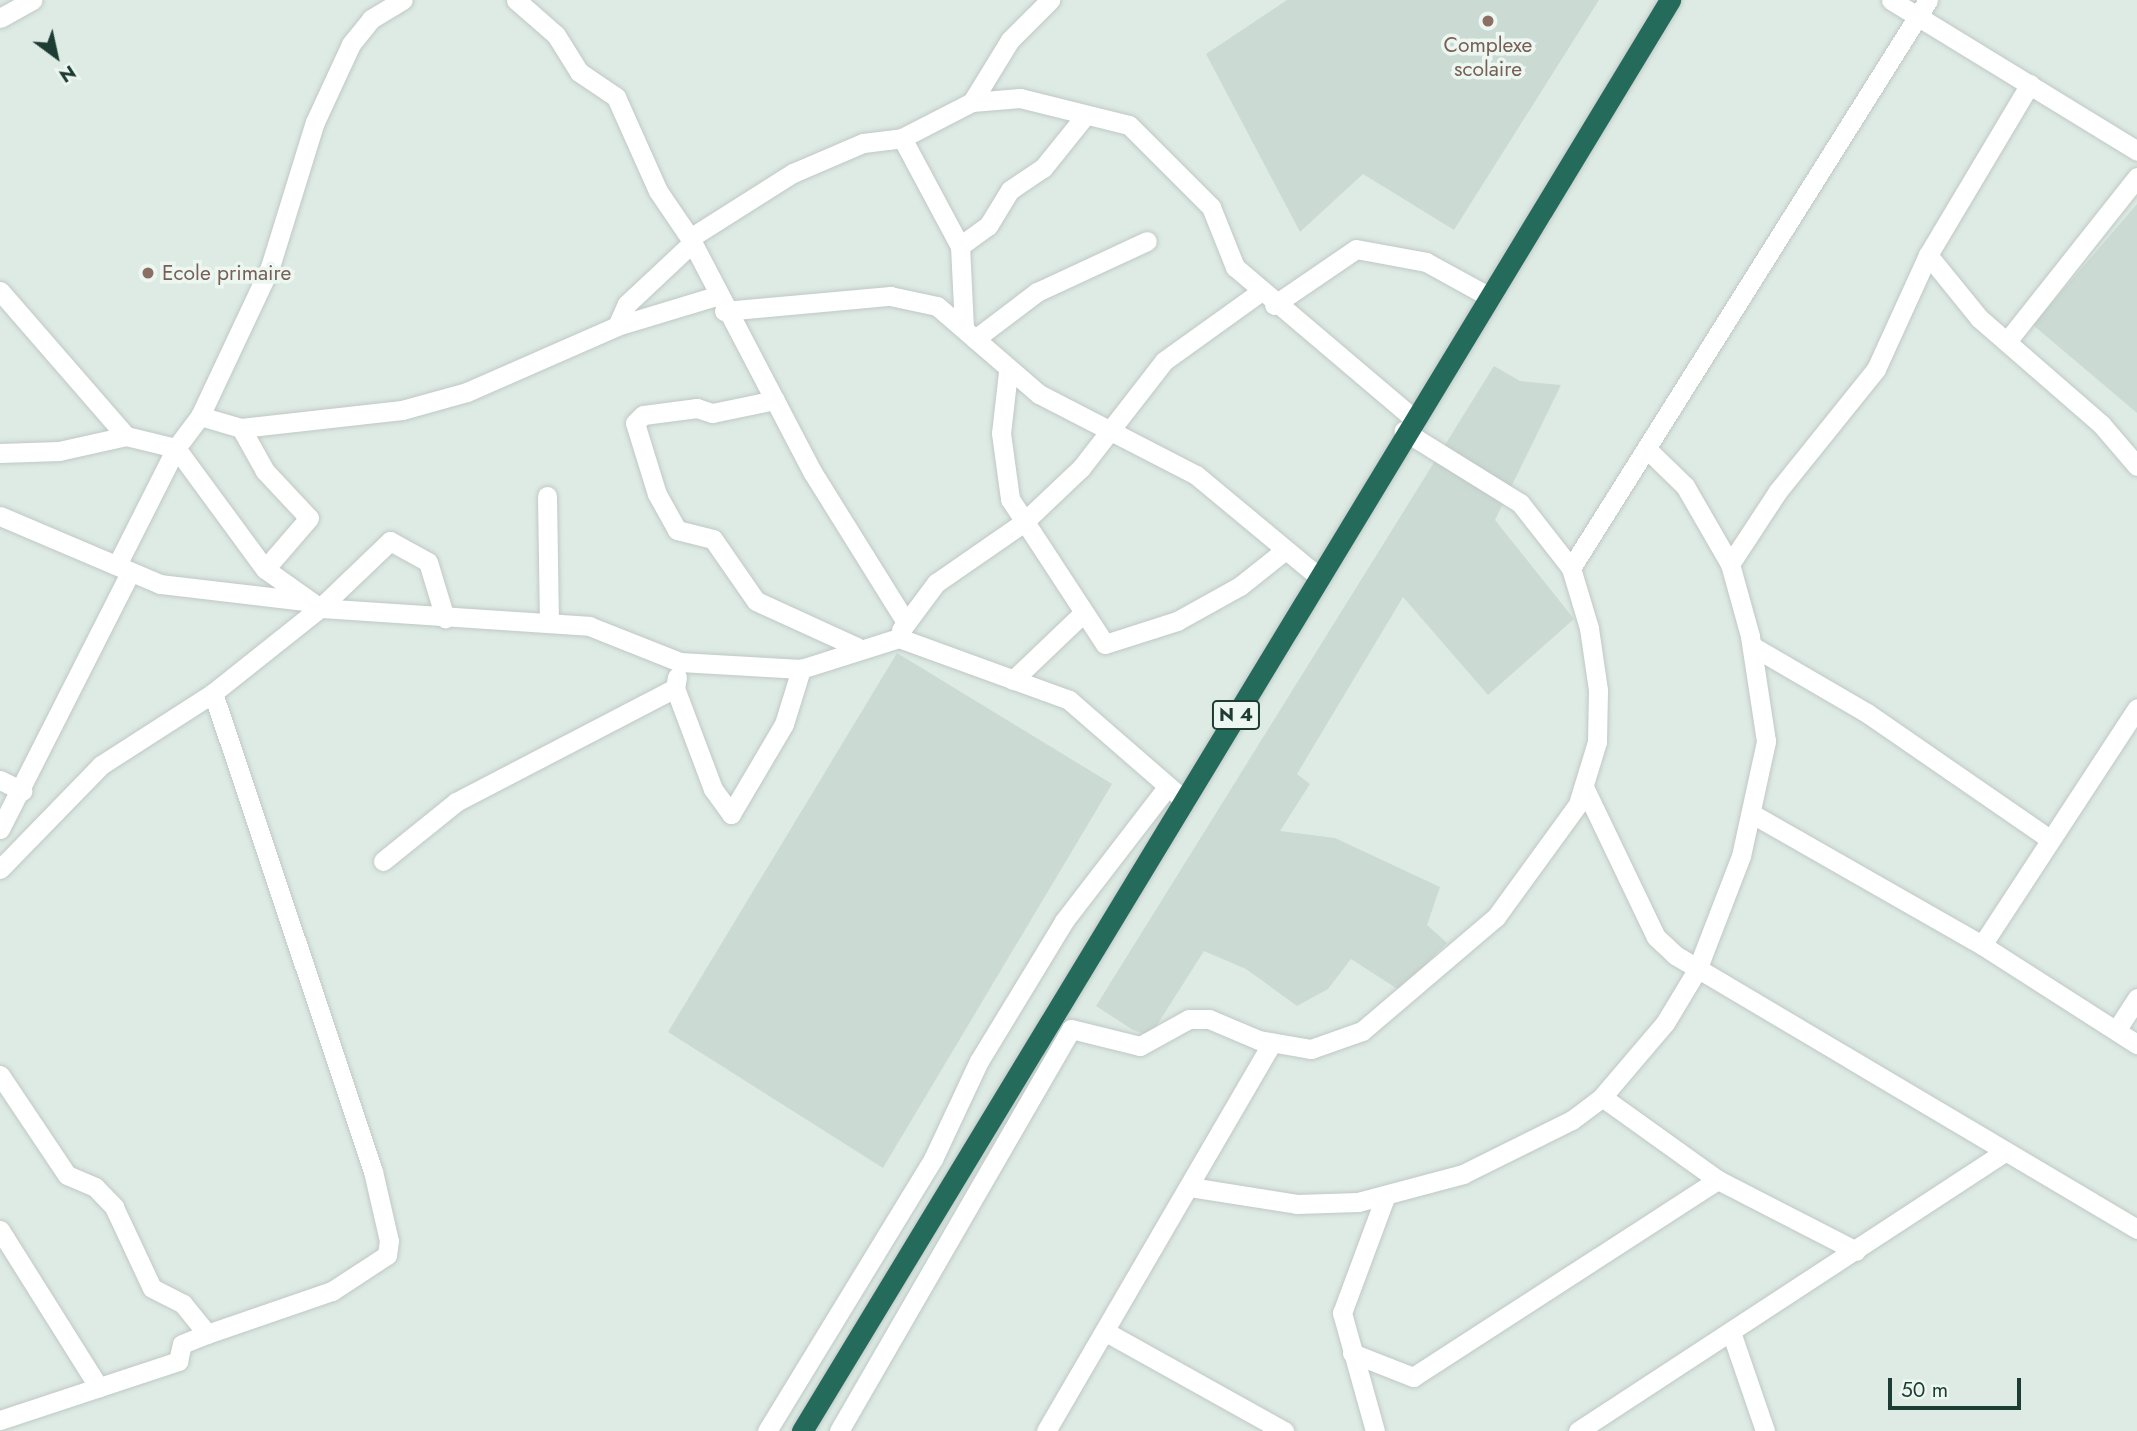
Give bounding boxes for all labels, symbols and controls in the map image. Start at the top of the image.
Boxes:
marker: Complexe scolaire [1480,13,1496,29]
north arrow [21,21,91,91]
place label: Complexe scolaire [1444,32,1532,82]
text: N [54,59,81,89]
place label: Ecole primaire [162,260,291,286]
marker: Ecole primaire [140,265,156,281]
road number: N 4 [1212,700,1260,730]
scale bar [1892,1364,2025,1408]
text: 50 m [1901,1375,1948,1405]

